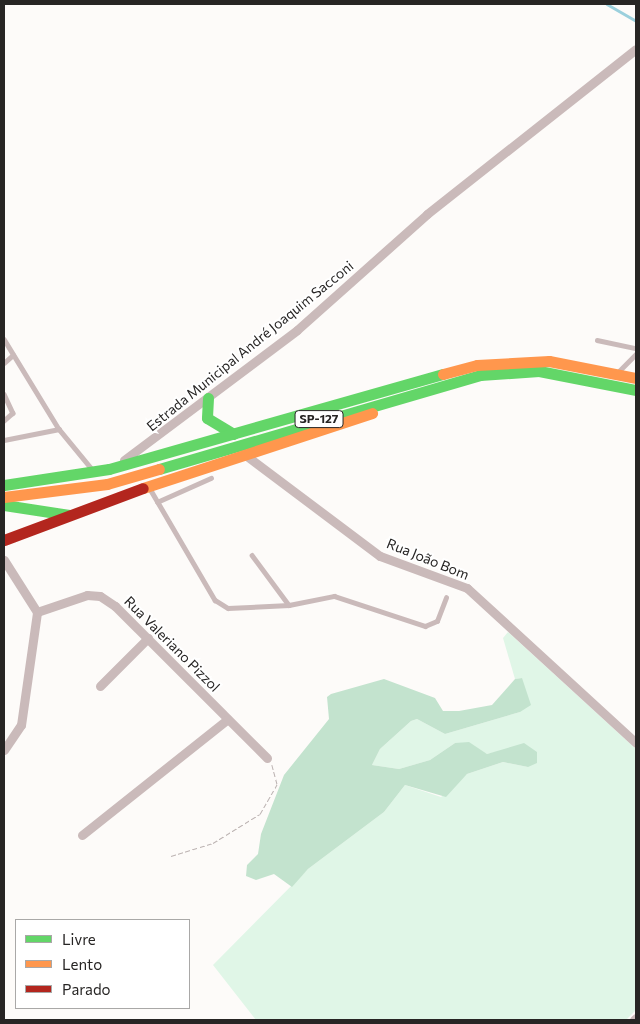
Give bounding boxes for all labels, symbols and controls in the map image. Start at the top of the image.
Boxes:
street label: Estrada Municipal André Joaquim Sacconi [143,257,357,435]
road number: SP-127 [294,409,344,428]
street label: Rua João Bom [384,535,472,583]
street label: Rua Valeriano Pizzol [121,593,223,695]
legend [15,919,190,1009]
text: Livre [62,930,96,948]
text: Lento [62,955,102,973]
text: Parado [62,980,111,998]

